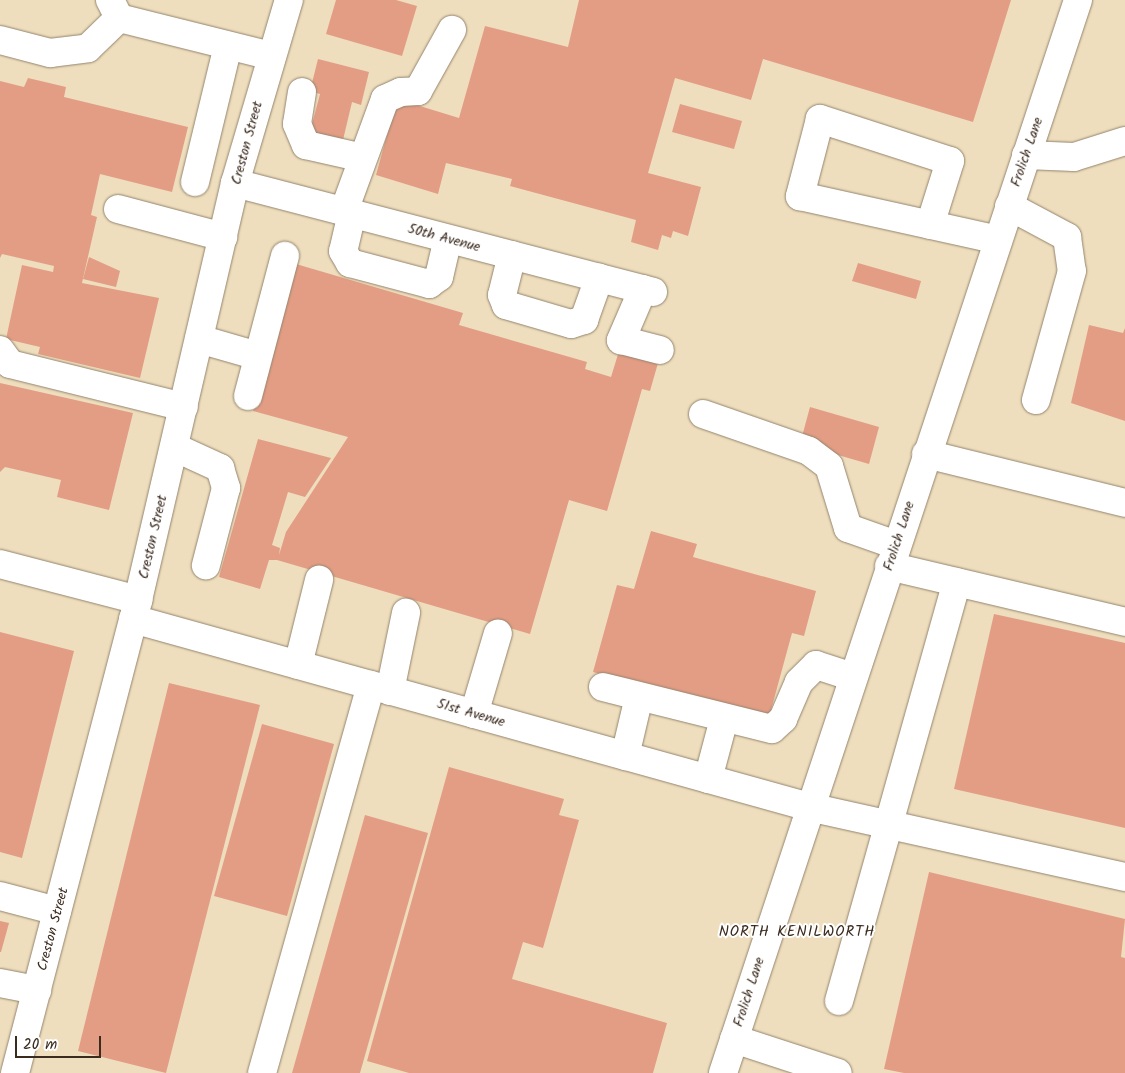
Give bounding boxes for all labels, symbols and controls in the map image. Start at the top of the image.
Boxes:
street label: Creston Street [228,99,266,187]
street label: Frolich Lane [1007,115,1047,189]
street label: 50th Avenue [406,220,482,256]
street label: Creston Street [135,493,171,581]
street label: Frolich Lane [880,499,918,573]
street label: 51st Avenue [435,695,507,731]
street label: Creston Street [34,885,72,973]
district label: NORTH KENILWORTH [717,924,877,942]
street label: Frolich Lane [730,955,768,1029]
scale bar [18,1026,104,1058]
text: 20 m [23,1033,57,1057]

